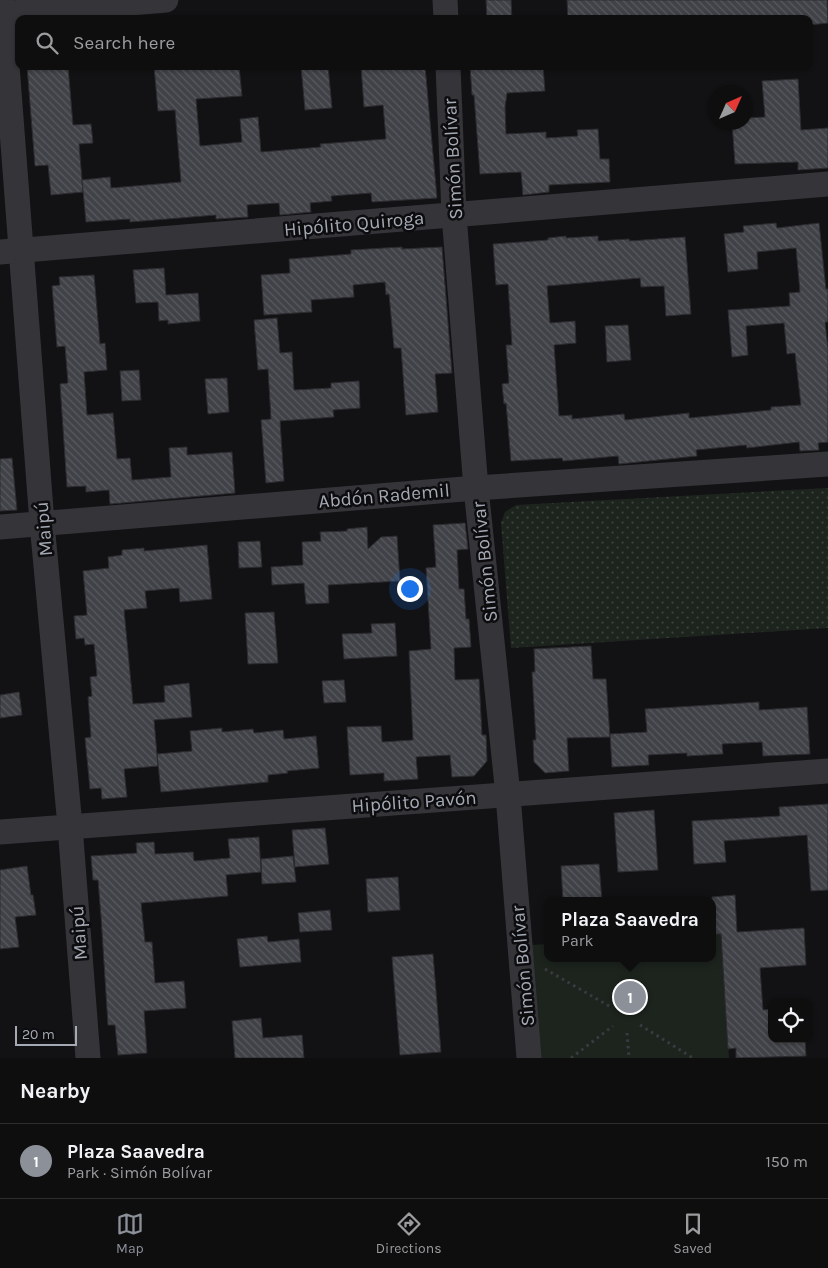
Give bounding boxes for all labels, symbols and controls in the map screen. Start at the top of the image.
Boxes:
search box [15,15,813,70]
icon: search [33,29,61,57]
text: Search here [73,32,175,54]
north arrow [708,85,753,130]
street label: Simón Bolívar [439,98,467,220]
street label: Hipólito Quiroga [283,207,425,241]
street label: Abdón Rademil [318,479,451,513]
street label: Simón Bolívar [468,500,502,623]
street label: Maipú [31,501,57,557]
your location [397,576,423,602]
street label: Hipólito Pavón [351,787,477,817]
popup [544,897,716,962]
street label: Simón Bolívar [507,904,539,1027]
street label: Maipú [66,905,92,961]
text: Plaza Saavedra [561,909,699,931]
text: Park [561,931,594,950]
pin: 1 [614,978,646,1016]
map controls [768,998,813,1043]
button: locate [768,998,813,1043]
scale bar [15,1023,78,1046]
text: 20 m [22,1026,55,1043]
text: Nearby [20,1079,90,1103]
text: Plaza Saavedra [67,1141,205,1163]
text: 1 [33,1152,39,1171]
text: 150 m [765,1152,808,1171]
text: Park · Simón Bolívar [67,1163,212,1182]
tab: Map [116,1210,144,1257]
tab: Directions [376,1210,442,1257]
tab: Saved [673,1210,712,1257]

